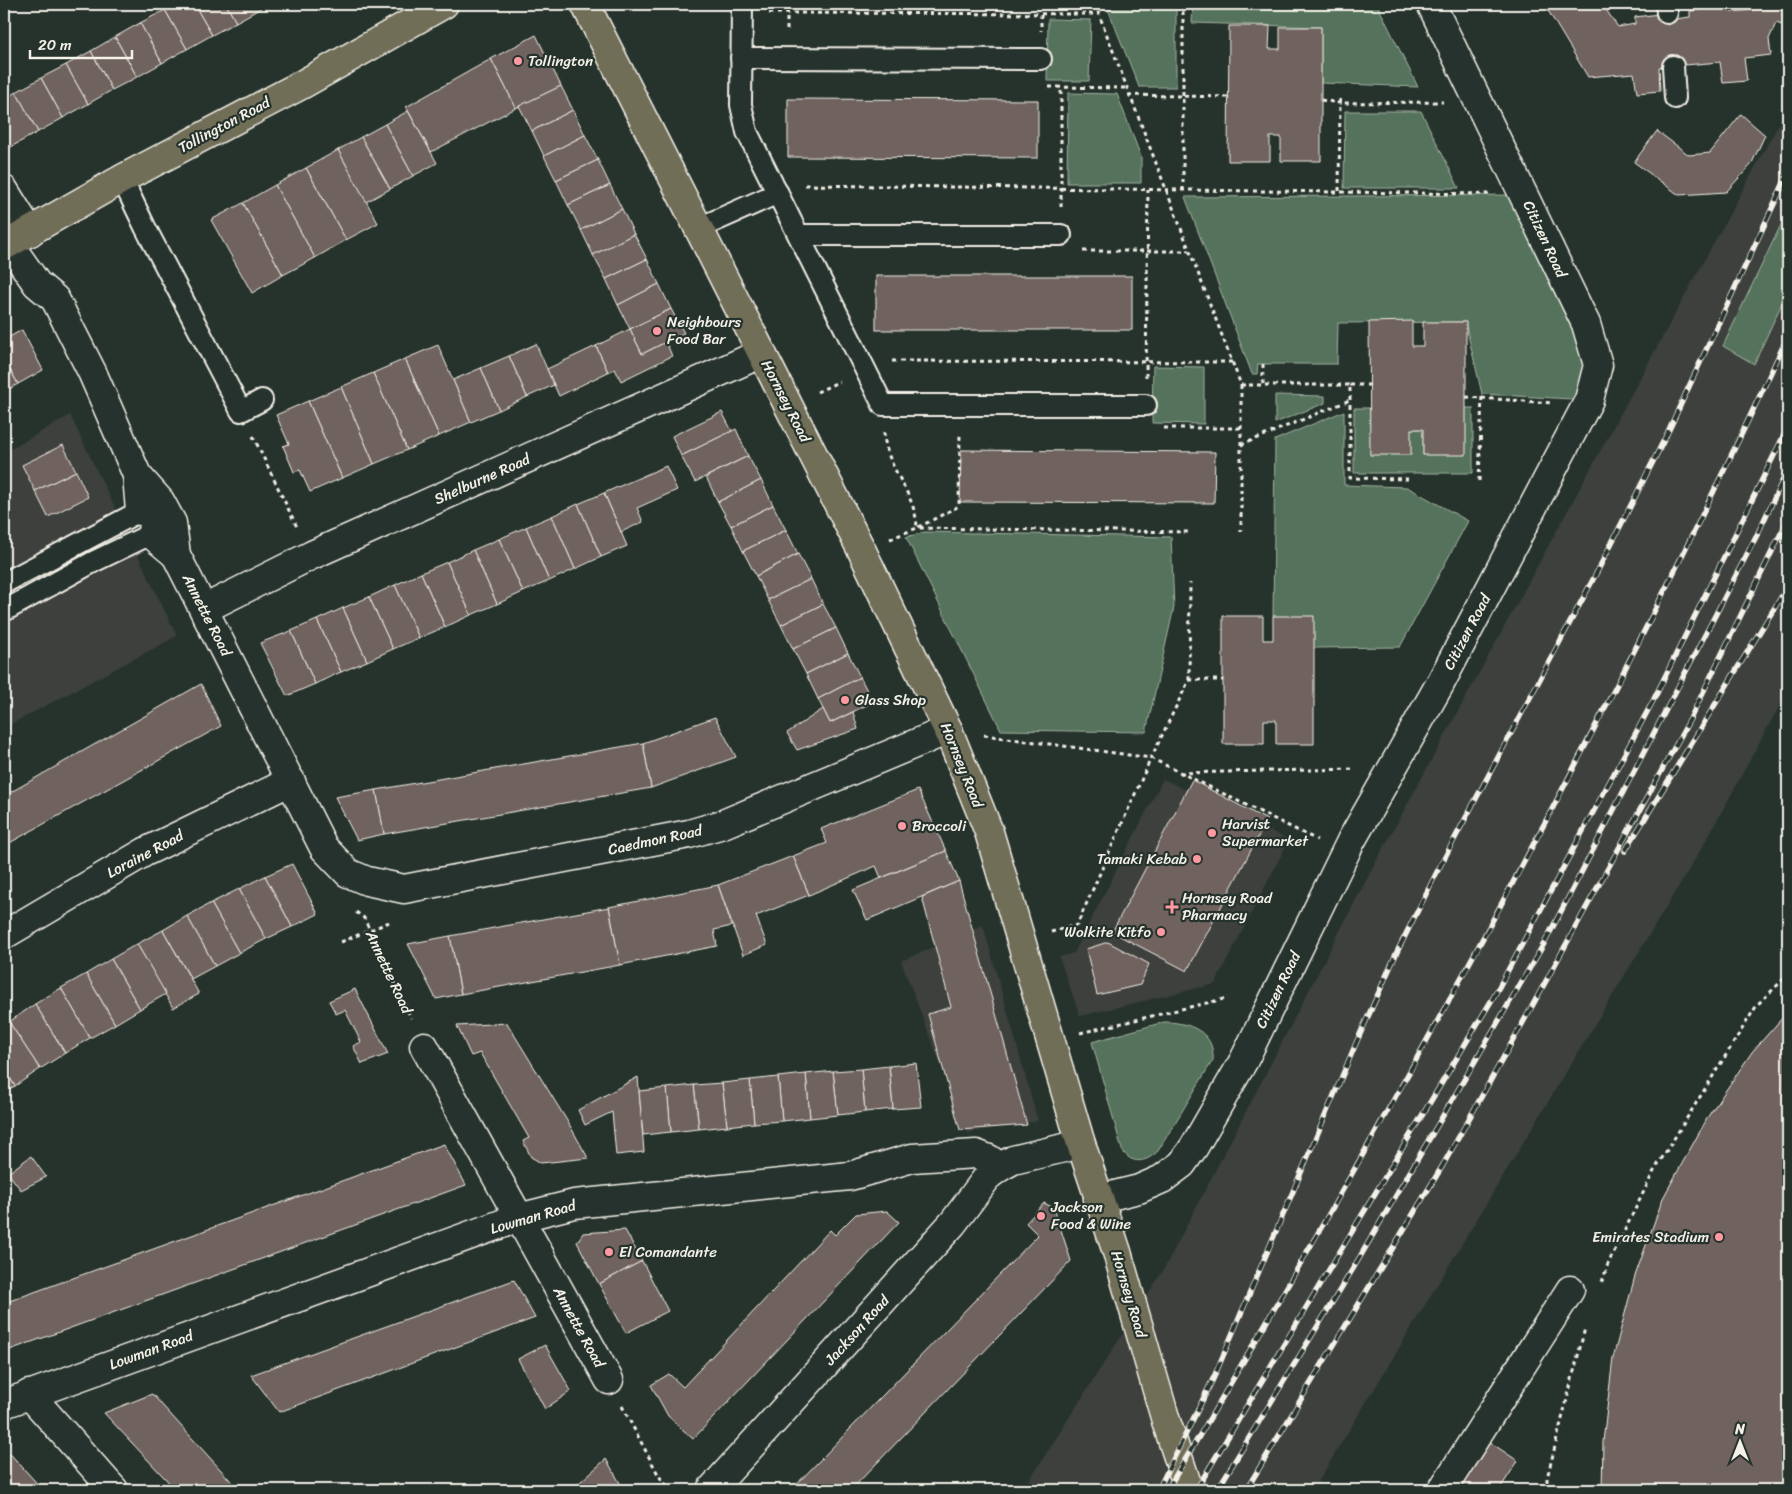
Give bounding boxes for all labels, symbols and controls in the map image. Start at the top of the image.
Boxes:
scale bar [30,28,132,60]
text: 20 m [38,32,72,58]
place label: Tollington [528,48,593,74]
marker: Tollington [512,55,524,67]
street label: Tollington Road [173,89,276,160]
street label: Citizen Road [1516,196,1575,283]
place label: Neighbours Food Bar [667,309,741,352]
marker: Neighbours Food Bar [651,325,663,337]
street label: Hornsey Road [754,355,819,448]
street label: Shelburne Road [430,446,535,512]
street label: Annette Road [175,568,239,662]
street label: Citizen Road [1436,588,1498,675]
place label: Glass Shop [855,687,926,713]
marker: Glass Shop [839,694,851,706]
street label: Hornsey Road [933,718,991,813]
place label: Harvist Supermarket [1222,811,1309,854]
place label: Broccoli [912,813,967,839]
street label: Caedmon Road [606,817,706,863]
marker: Broccoli [896,820,908,832]
street label: Loraine Road [102,822,189,885]
marker: Harvist Supermarket [1206,827,1218,839]
place label: Tamaki Kebab [1097,846,1187,872]
marker: Tamaki Kebab [1191,853,1203,865]
place label: Hornsey Road Pharmacy [1182,885,1273,928]
marker: Hornsey Road Pharmacy [1166,901,1178,913]
place label: Wolkite Kitfo [1064,919,1151,945]
street label: Annette Road [358,925,420,1019]
marker: Wolkite Kitfo [1155,926,1167,938]
street label: Citizen Road [1248,946,1308,1033]
street label: Lowman Road [487,1192,580,1242]
place label: Jackson Food & Wine [1050,1194,1131,1237]
marker: Jackson Food & Wine [1035,1210,1047,1222]
place label: Emirates Stadium [1592,1224,1709,1250]
marker: Emirates Stadium [1713,1231,1725,1243]
place label: El Comandante [619,1239,717,1265]
marker: El Comandante [603,1246,615,1258]
street label: Hornsey Road [1103,1247,1155,1342]
street label: Annette Road [545,1281,613,1373]
street label: Jackson Road [817,1288,897,1372]
street label: Lowman Road [105,1322,198,1377]
north arrow [1714,1416,1764,1466]
text: N [1734,1417,1745,1442]

